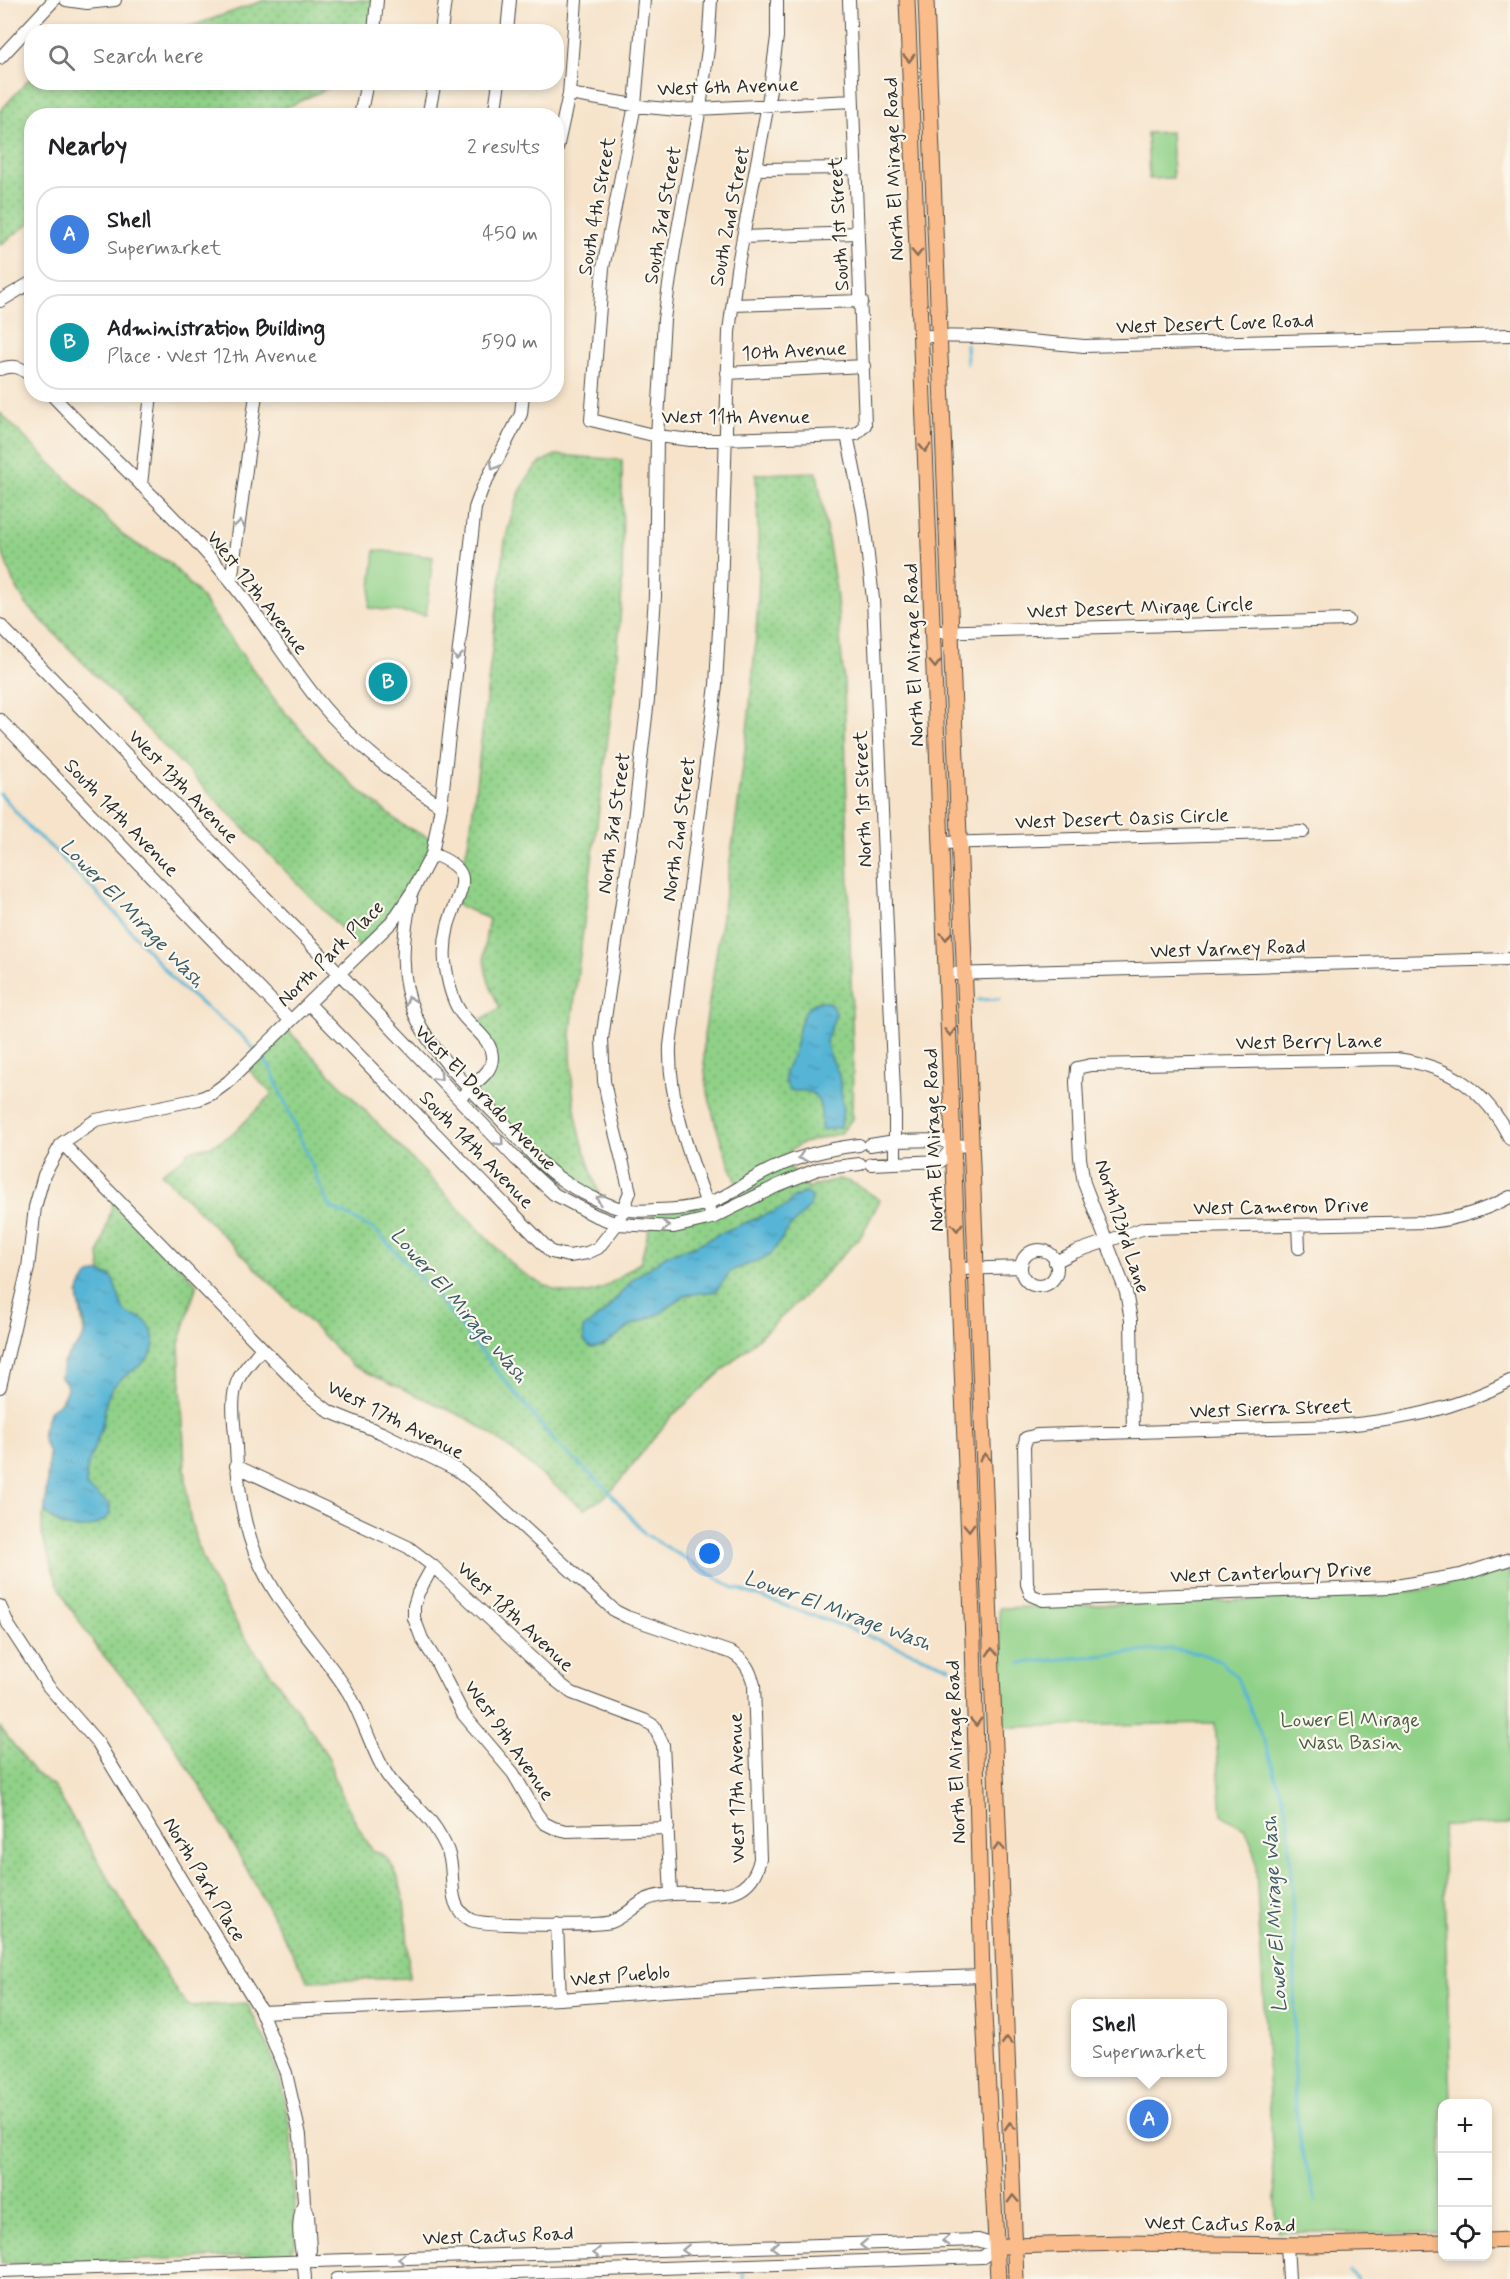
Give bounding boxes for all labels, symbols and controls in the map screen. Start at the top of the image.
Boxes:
search box [24,24,564,90]
icon: search [45,41,78,74]
text: Search here [93,43,204,71]
one-way arrow [903,54,916,63]
street label: West 6th Avenue [657,72,799,103]
street label: North El Mirage Road [878,77,911,261]
text: Nearby [48,130,127,164]
text: 2 results [467,134,540,161]
street label: South 4th Street [572,135,623,278]
street label: South 3rd Street [638,144,689,286]
street label: South 2nd Street [704,144,757,289]
street label: South 1st Street [822,156,856,292]
text: Shell [107,207,151,235]
text: A [63,221,76,248]
text: 450 m [482,221,538,248]
text: Supermarket [107,235,221,262]
one-way arrow [911,249,924,258]
street label: West Desert Cove Road [1116,308,1314,341]
text: Administration Building [107,315,325,343]
text: B [63,329,76,356]
text: 590 m [481,329,538,356]
street label: 10th Avenue [741,335,848,368]
text: Place · West 12th Avenue [107,343,317,370]
street label: West 11th Avenue [662,404,811,431]
one-way arrow [919,444,932,453]
one-way arrow [490,460,501,471]
one-way arrow [233,519,246,529]
street label: West 12th Avenue [200,525,314,661]
street label: North El Mirage Road [898,563,931,747]
street label: West Desert Mirage Circle [1026,591,1254,626]
one-way arrow [451,651,464,660]
one-way arrow [928,659,941,668]
pin: B [368,660,408,704]
street label: West 13th Avenue [122,724,244,850]
street label: North 1st Street [848,730,879,868]
street label: North 3rd Street [591,751,638,896]
street label: South 14th Avenue [57,753,185,883]
street label: North 2nd Street [656,755,703,903]
street label: West Desert Oasis Circle [1015,802,1230,837]
water label: Lower El Mirage Wash [54,833,211,995]
street label: North Park Place [272,895,390,1013]
one-way arrow [940,931,952,940]
street label: West Varney Road [1150,933,1306,966]
one-way arrow [405,995,418,1006]
street label: West El Dorado Avenue [408,1019,562,1177]
one-way arrow [943,1028,956,1037]
street label: West Berry Lane [1235,1028,1383,1057]
street label: North El Mirage Road [918,1048,951,1232]
one-way arrow [431,1070,442,1081]
street label: South 14th Avenue [412,1085,540,1215]
one-way arrow [493,1135,504,1145]
one-way arrow [797,1149,808,1162]
street label: North123rd Lane [1087,1156,1156,1297]
street label: West Cameron Drive [1193,1192,1369,1223]
one-way arrow [596,1195,607,1207]
one-way arrow [662,1220,671,1232]
water label: Lower El Mirage Wash [384,1222,535,1389]
one-way arrow [951,1222,964,1231]
street label: West 17th Avenue [322,1374,469,1467]
street label: West Sierra Street [1189,1393,1353,1426]
one-way arrow [978,1452,991,1461]
one-way arrow [963,1522,975,1531]
your location [695,1539,724,1568]
street label: West 18th Avenue [450,1556,580,1679]
street label: West Canterbury Drive [1170,1556,1372,1591]
water label: Lower El Mirage Wash [740,1564,935,1658]
one-way arrow [986,1647,999,1656]
street label: North El Mirage Road [940,1660,973,1844]
street label: West 9th Avenue [457,1675,560,1807]
park label: Lower El Mirage Wash Basin [1280,1707,1420,1757]
street label: West 17th Avenue [723,1712,752,1863]
one-way arrow [969,1717,982,1726]
street label: North Park Place [156,1812,252,1947]
water label: Lower El Mirage Wash [1256,1814,1294,2013]
one-way arrow [992,1842,1005,1851]
street label: West Pueblo [569,1959,671,1994]
popup [1071,1999,1227,2077]
text: Shell [1092,2011,1136,2039]
one-way arrow [1000,2037,1013,2046]
text: Supermarket [1092,2039,1206,2066]
pin: A [1130,2096,1168,2142]
map controls [1438,2099,1492,2261]
button: + [1438,2099,1492,2153]
one-way arrow [1004,2121,1017,2130]
button: − [1438,2153,1492,2207]
one-way arrow [1007,2194,1019,2203]
button: locate [1438,2207,1492,2261]
street label: West Cactus Road [1144,2210,1296,2239]
street label: West Cactus Road [422,2220,574,2253]
one-way arrow [941,2235,950,2248]
one-way arrow [859,2238,868,2251]
one-way arrow [771,2241,780,2254]
one-way arrow [681,2244,690,2256]
one-way arrow [593,2246,602,2259]
one-way arrow [398,2253,407,2265]

